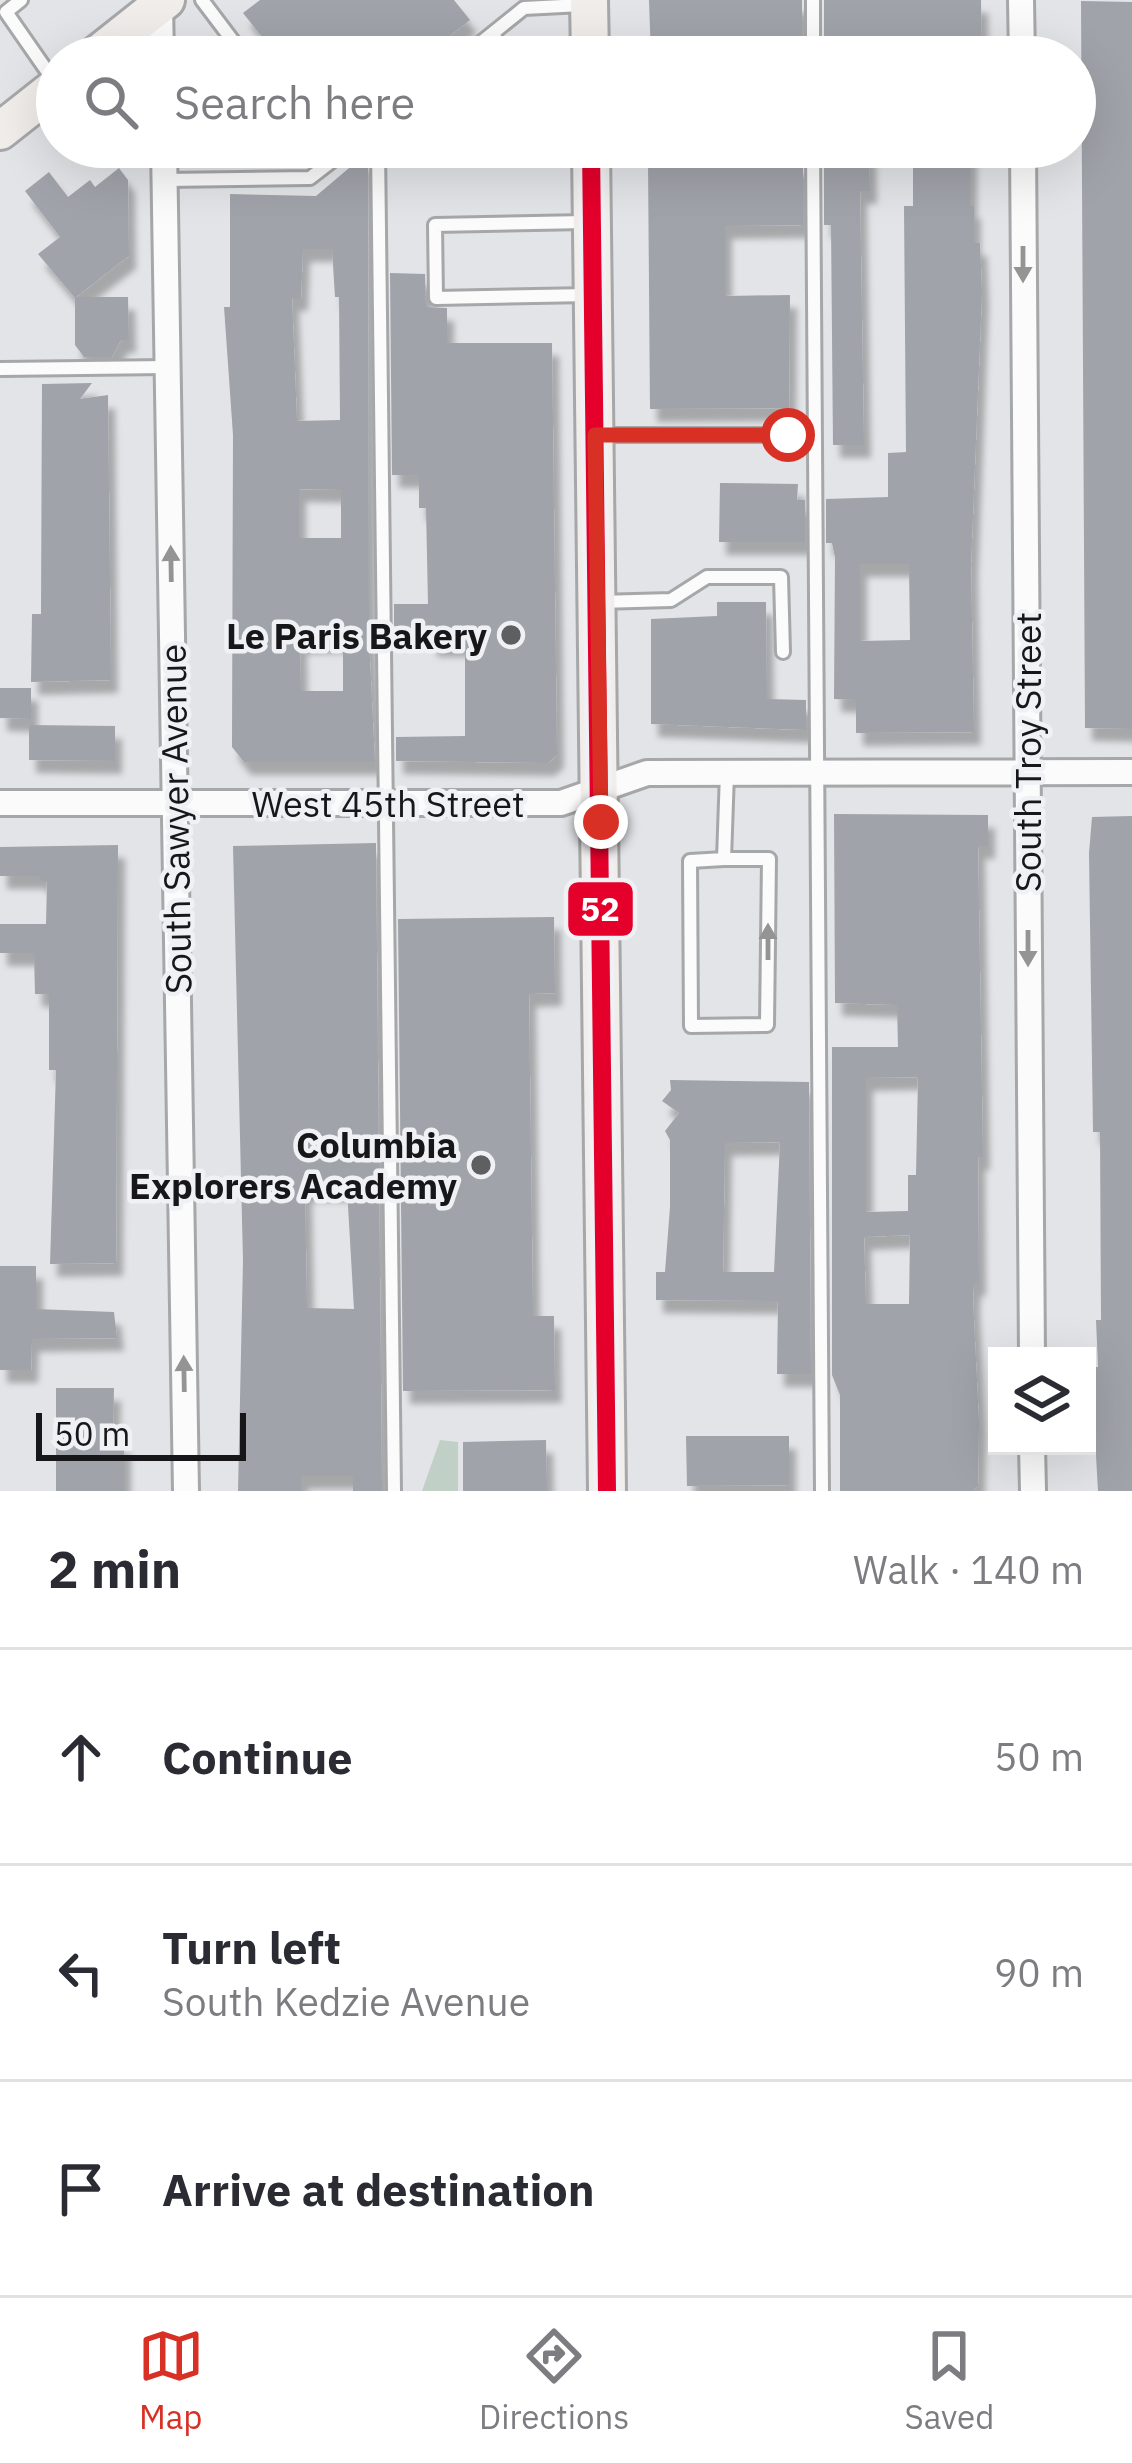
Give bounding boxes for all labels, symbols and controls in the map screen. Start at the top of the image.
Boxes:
search box [36,36,1096,168]
icon: search [78,69,144,135]
text: Search here [174,73,415,131]
one-way arrow [1014,246,1033,284]
route start [761,408,815,462]
one-way arrow [161,544,181,582]
place label: Le Paris Bakery [226,612,488,659]
street label: South Troy Street [1004,612,1051,892]
marker: Le Paris Bakery [498,622,524,648]
street label: South Sawyer Avenue [148,643,202,995]
street label: West 45th Street [251,780,525,827]
route end [574,795,628,849]
line badge: 52 [566,880,635,938]
text: 52 [580,887,620,930]
one-way arrow [758,922,778,960]
one-way arrow [1019,930,1038,968]
place label: Columbia Explorers Academy [129,1121,458,1209]
marker: Columbia Explorers Academy [468,1152,494,1178]
map controls [988,1347,1096,1455]
button: layers [988,1347,1096,1455]
one-way arrow [174,1354,193,1392]
scale bar [36,1407,246,1460]
text: 50 m [54,1412,130,1455]
text: 2 min [48,1536,181,1602]
text: Walk · 140 m [853,1544,1084,1595]
icon: ahead [48,1724,114,1790]
text: Continue [162,1728,353,1786]
text: 50 m [994,1731,1084,1782]
text: Turn left [162,1918,341,1976]
icon: left [48,1940,114,2006]
text: 90 m [994,1947,1084,1998]
text: South Kedzie Avenue [162,1976,530,2027]
icon: arrive [48,2156,114,2222]
text: Arrive at destination [162,2160,595,2218]
tab: Map [138,2323,204,2438]
tab: Directions [479,2323,629,2438]
tab: Saved [905,2323,994,2438]

